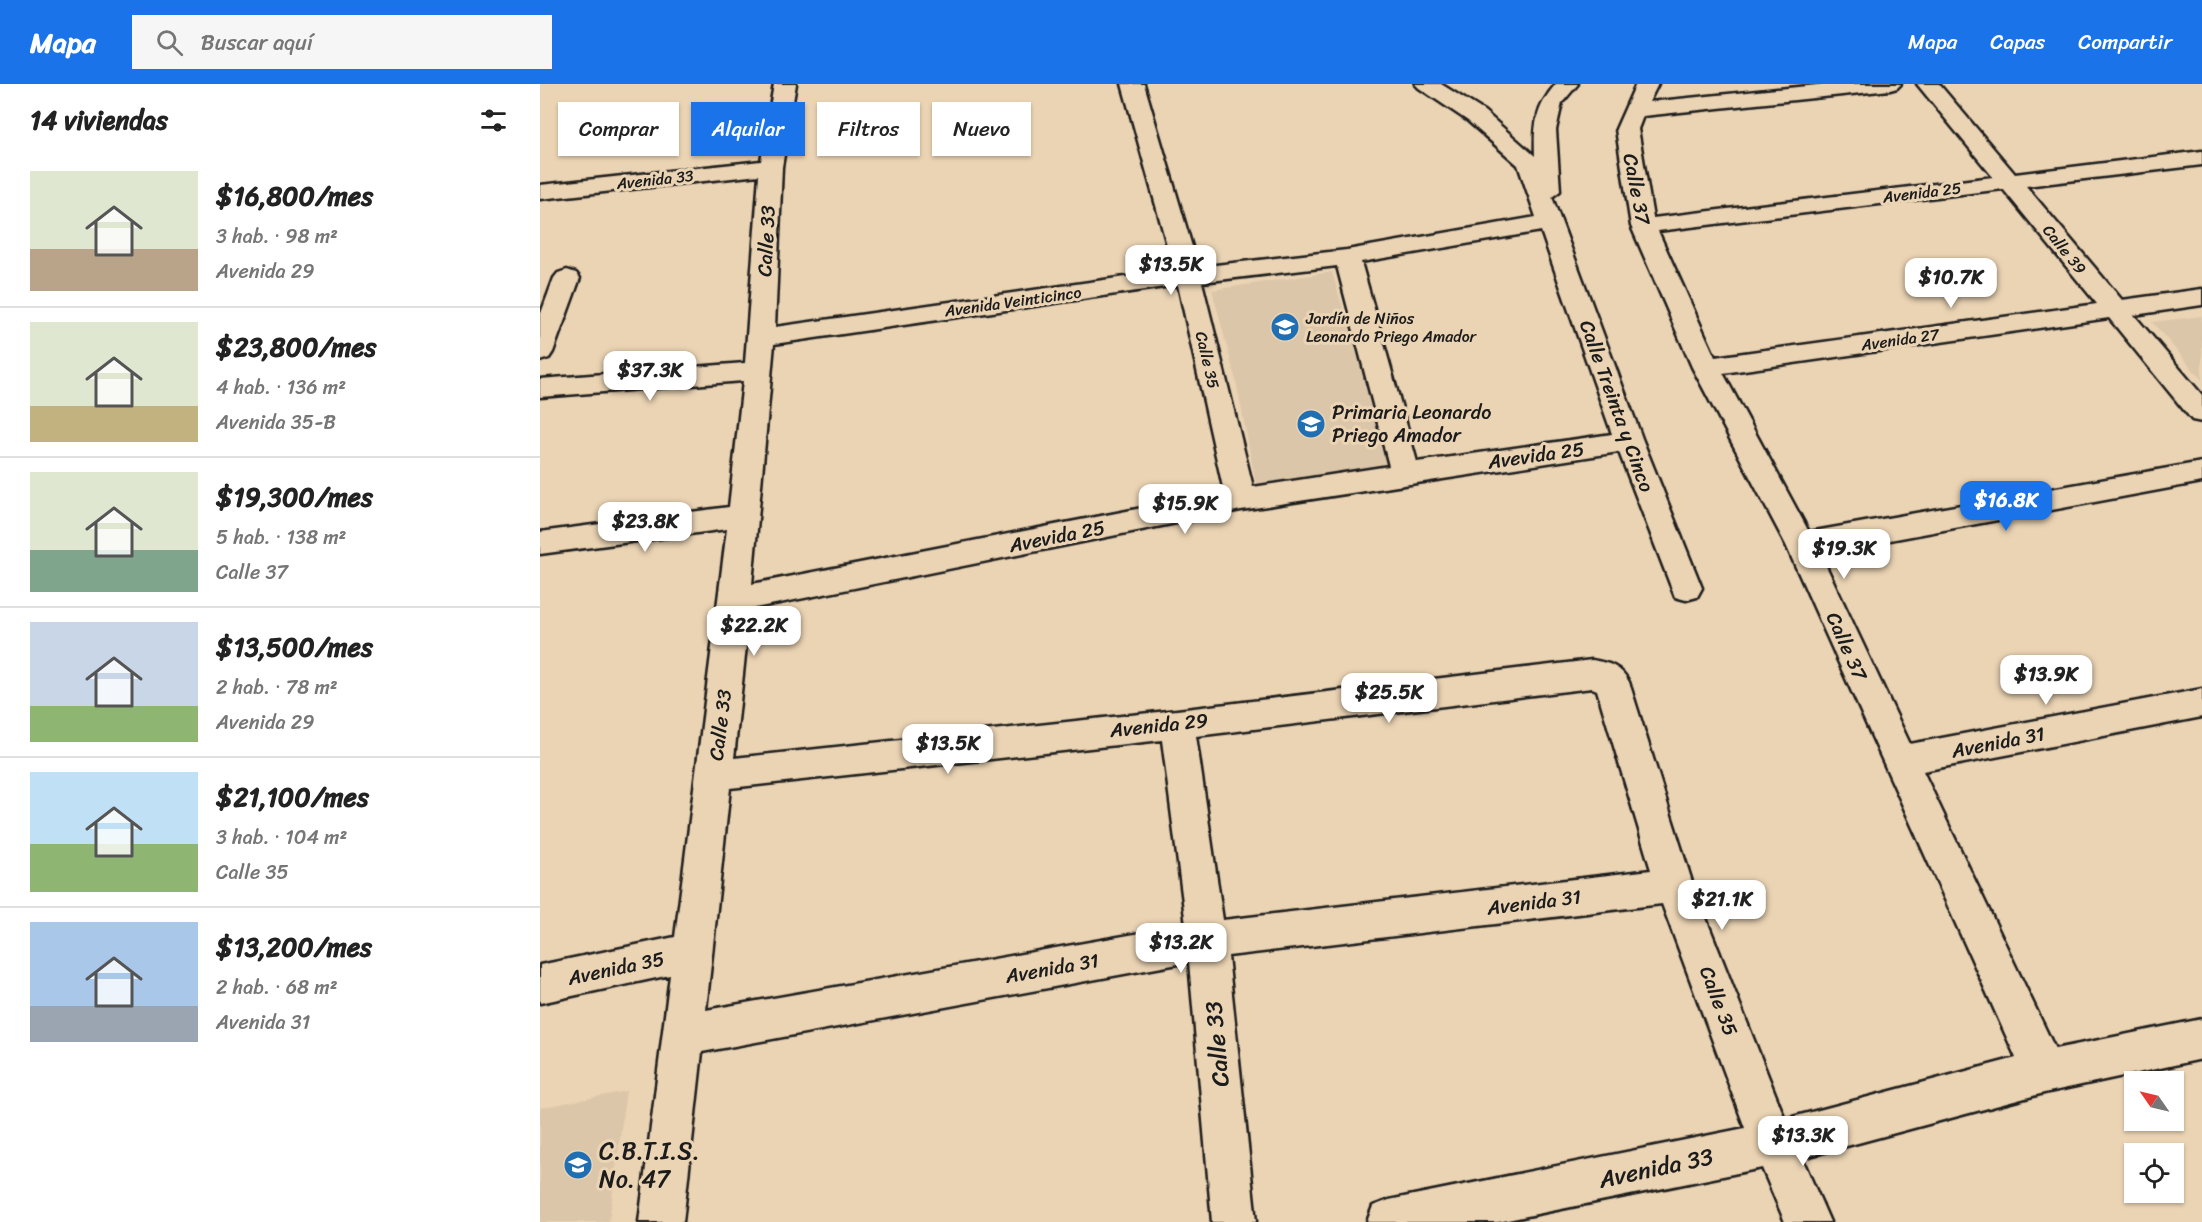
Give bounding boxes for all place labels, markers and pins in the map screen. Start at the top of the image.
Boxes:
pin: $13.5K [1122,245,1220,296]
pin: $10.7K [1902,258,2000,309]
place label: Jardín de Niños Leonardo Priego Amador [1305,304,1478,351]
school or university icon: Jardín de Niños Leonardo Priego Amador [1269,311,1301,343]
pin: $37.3K [601,351,699,402]
place label: Primaria Leonardo Priego Amador [1332,395,1491,453]
school or university icon: Primaria Leonardo Priego Amador [1295,408,1327,440]
pin: $16.8K [1957,481,2055,532]
pin: $15.9K [1136,484,1234,535]
pin: $23.8K [596,502,694,553]
pin: $19.3K [1795,529,1893,580]
pin: $22.2K [705,606,803,657]
pin: $13.9K [1997,655,2095,706]
pin: $25.5K [1340,673,1438,724]
pin: $13.5K [899,724,997,775]
pin: $21.1K [1673,880,1771,931]
pin: $13.2K [1132,923,1230,974]
pin: $13.3K [1754,1116,1852,1167]
place label: C.B.T.I.S. No. 47 [599,1130,700,1200]
school or university icon: C.B.T.I.S. No. 47 [562,1149,594,1181]

